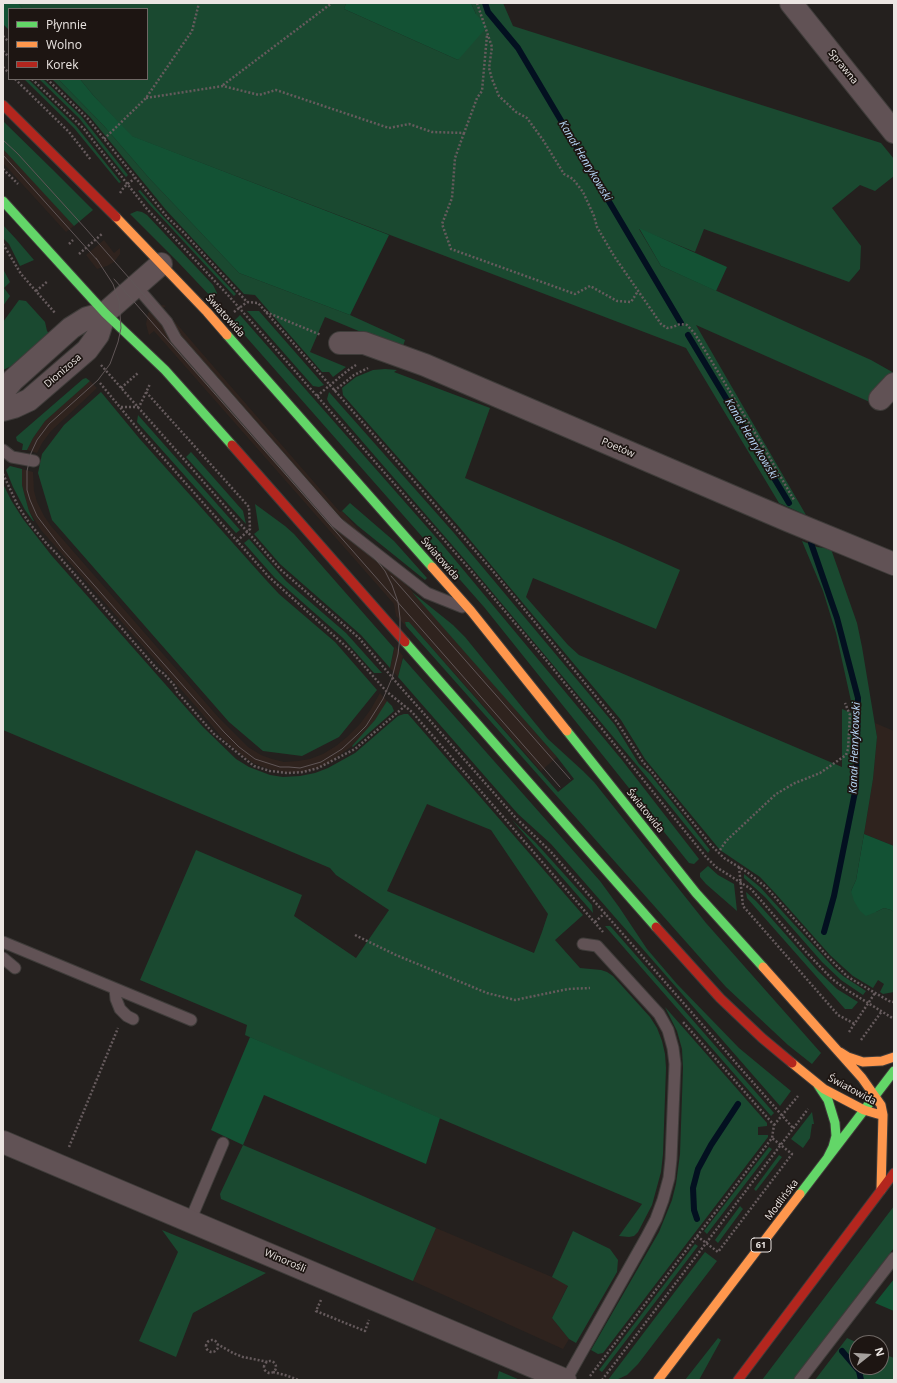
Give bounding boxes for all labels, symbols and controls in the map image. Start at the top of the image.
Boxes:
legend [8,8,148,80]
text: Płynnie [46,16,87,33]
text: Wolno [46,36,82,53]
street label: Sprawna [826,47,860,87]
text: Korek [46,56,79,73]
water label: Kanał Henrykowski [556,118,614,204]
street label: Światowida [203,292,247,340]
street label: Dionizosa [42,352,84,390]
water label: Kanał Henrykowski [722,396,780,482]
street label: Poetów [600,436,636,460]
street label: Światowida [418,535,462,583]
water label: Kanał Henrykowski [847,702,863,794]
street label: Światowida [624,787,666,835]
street label: Światowida [826,1072,878,1108]
street label: Modlińska [763,1177,801,1223]
road number: 61 [751,1238,771,1252]
street label: Winorośli [262,1247,308,1275]
north arrow [849,1335,889,1375]
text: N [872,1345,888,1358]

